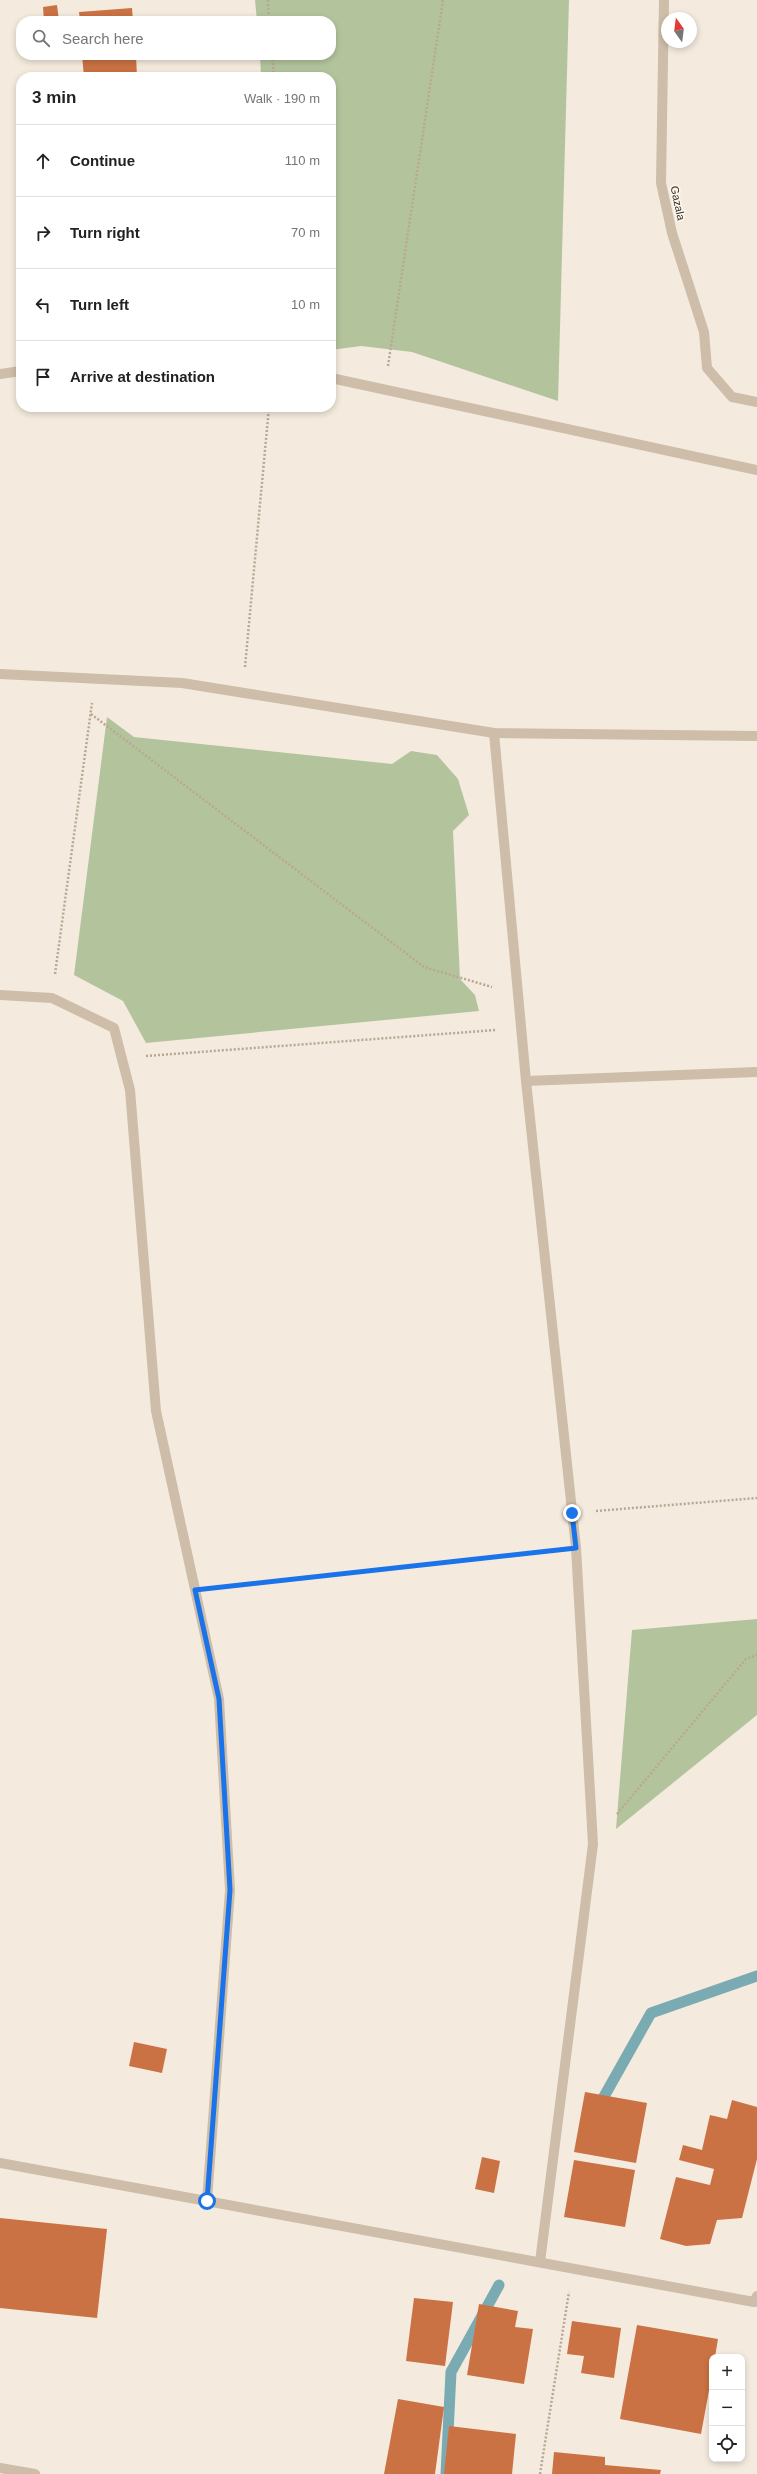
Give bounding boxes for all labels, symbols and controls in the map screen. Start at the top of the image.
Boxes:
north arrow [661,12,697,48]
search box [16,16,336,60]
icon: search [30,27,52,49]
text: Search here [62,30,144,47]
text: 3 min [32,88,76,107]
text: Walk · 190 m [244,91,320,106]
icon: ahead [32,150,54,172]
text: Continue [70,152,135,169]
text: 110 m [285,153,320,168]
street label: Gazala [669,185,688,222]
icon: right [32,222,54,244]
text: Turn right [70,224,140,241]
text: 70 m [291,225,320,240]
icon: left [32,294,54,316]
text: Turn left [70,296,129,313]
text: 10 m [291,297,320,312]
icon: arrive [32,366,54,388]
text: Arrive at destination [70,368,215,385]
route end [563,1504,581,1522]
route start [198,2192,216,2210]
map controls [709,2354,745,2462]
button: + [709,2354,745,2390]
button: − [709,2390,745,2426]
button: locate [709,2426,745,2462]

